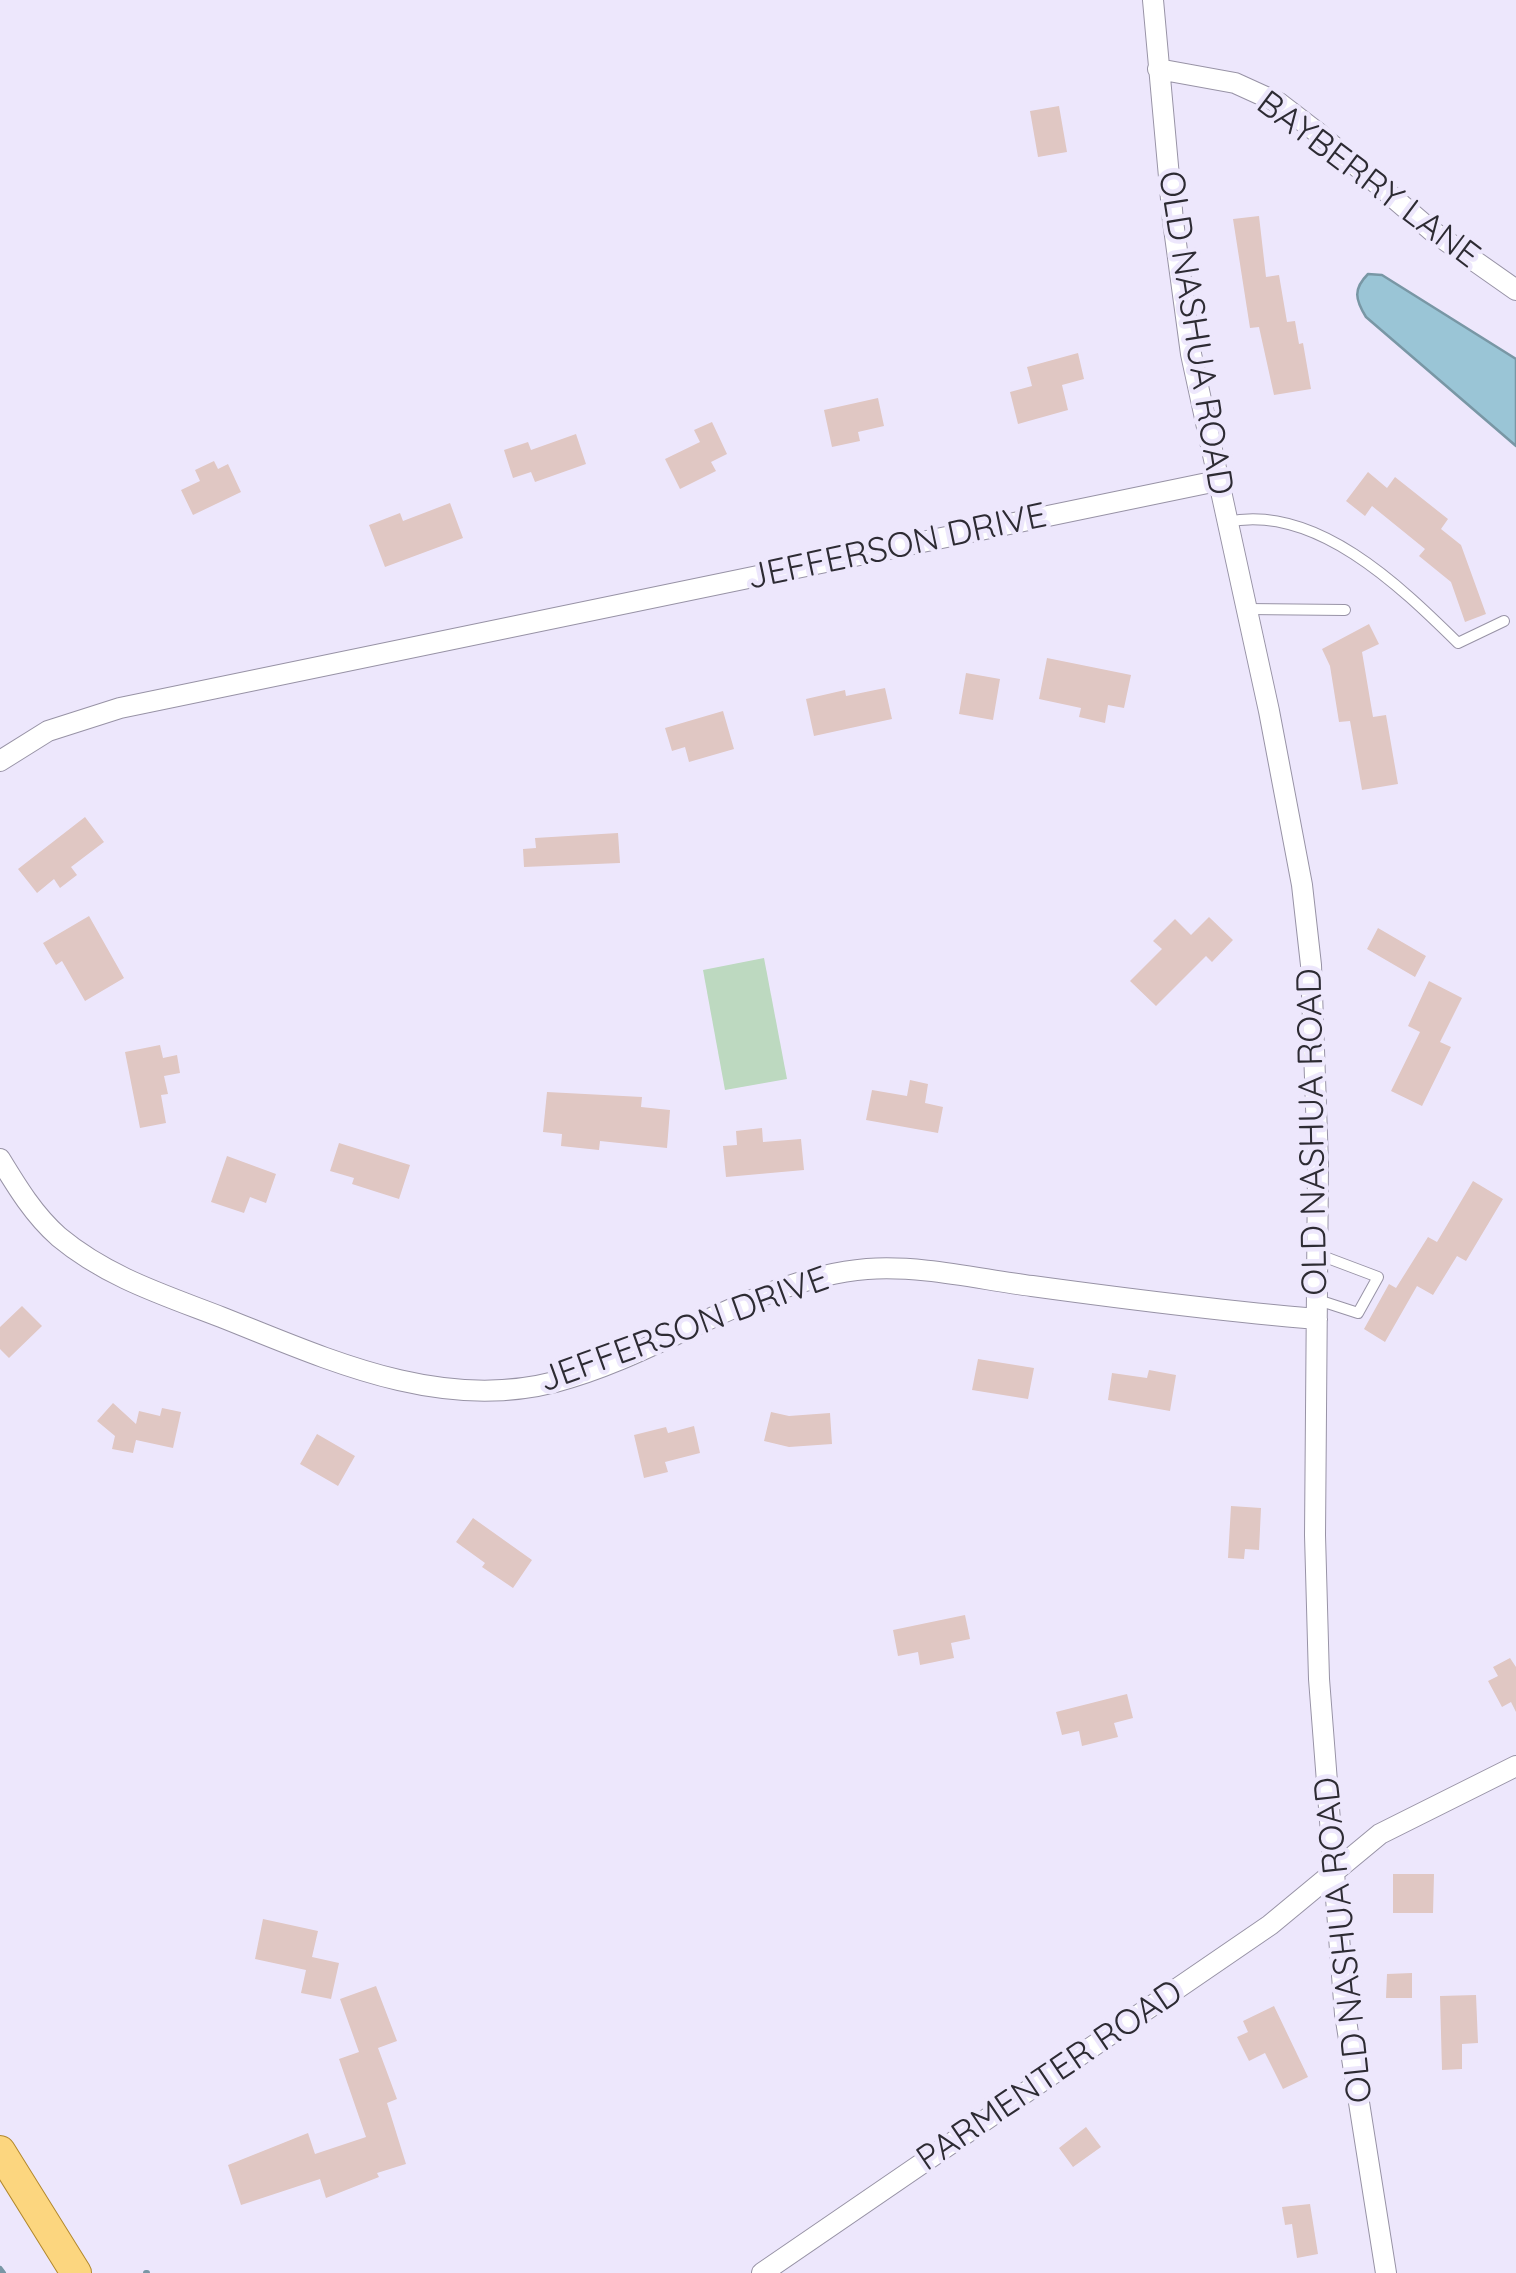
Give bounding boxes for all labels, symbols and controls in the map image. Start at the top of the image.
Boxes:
street label: BAYBERRY LANE [1248,83,1488,277]
street label: OLD NASHUA ROAD [1149,168,1241,498]
street label: JEFFERSON DRIVE [744,495,1050,599]
street label: OLD NASHUA ROAD [1289,968,1337,1296]
street label: JEFFERSON DRIVE [534,1258,834,1402]
street label: OLD NASHUA ROAD [1306,1775,1382,2105]
street label: PARMENTER ROAD [909,1972,1191,2180]

